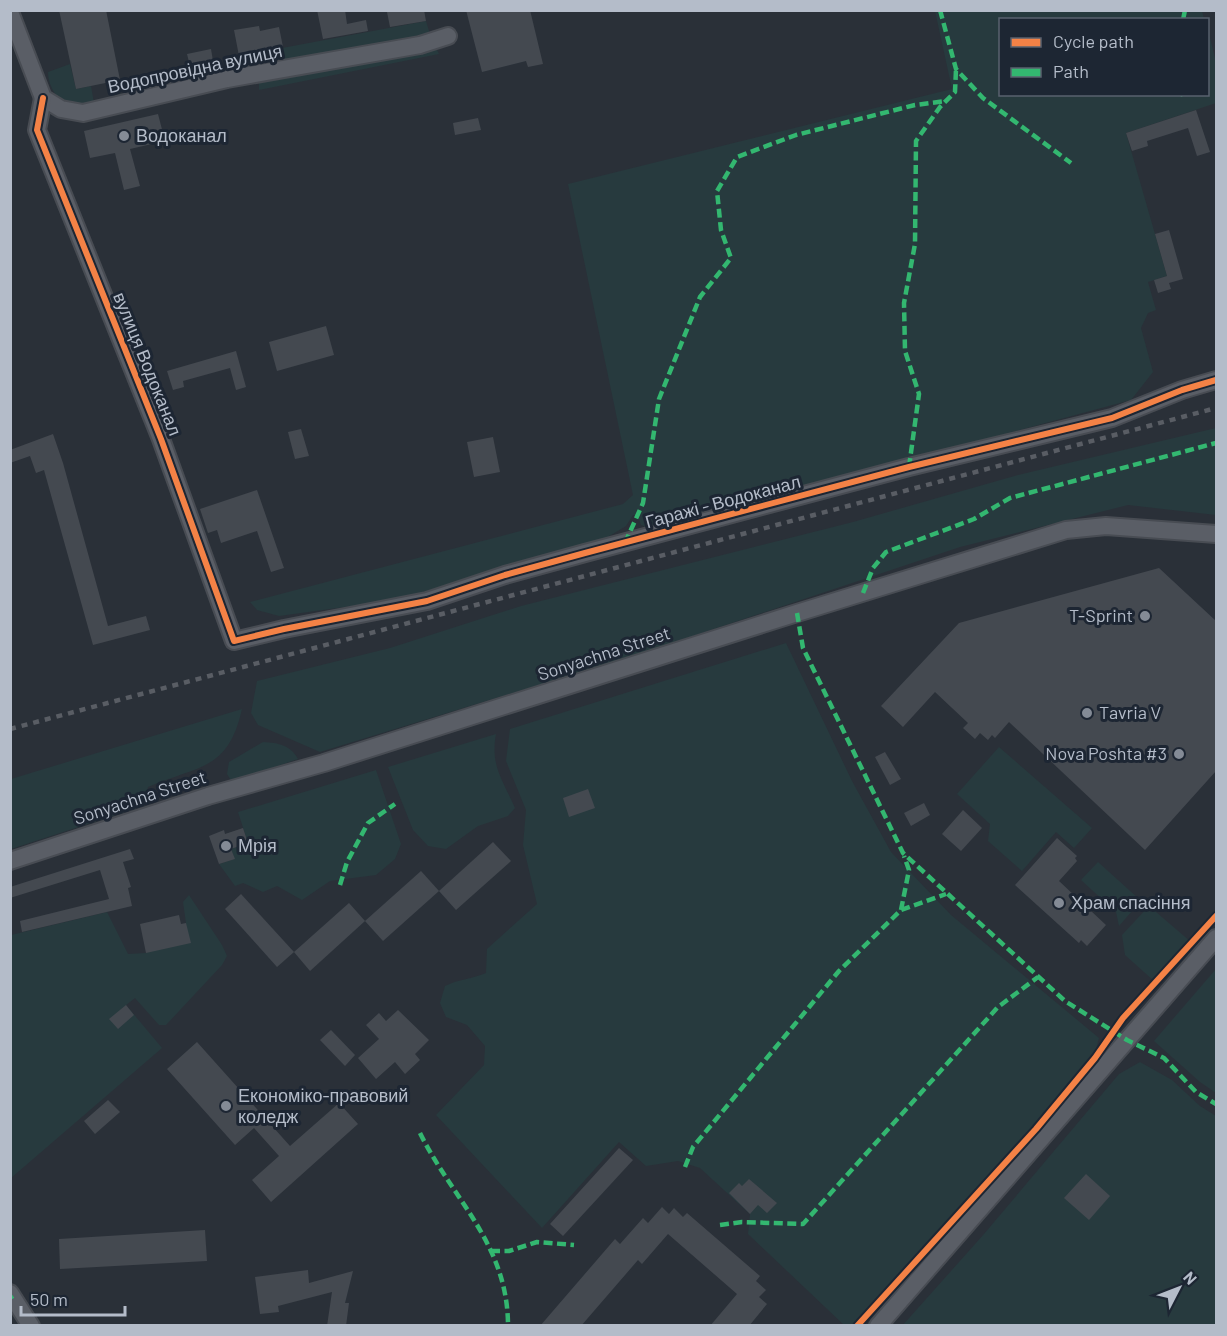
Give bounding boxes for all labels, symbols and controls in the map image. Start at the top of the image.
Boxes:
legend [999,18,1209,96]
text: Cycle path [1053,30,1134,52]
street label: Водопровідна вулиця [105,39,284,97]
text: Path [1053,60,1089,82]
place label: Водоканал [136,124,227,146]
marker: Водоканал [117,129,131,143]
street label: вулиця Водоканал [109,289,187,439]
street label: Гаражі - Водоканал [643,470,803,532]
place label: T-Sprint [1069,604,1133,626]
marker: T-Sprint [1138,609,1152,623]
street label: Sonyachna Street [535,621,673,685]
place label: Tavria V [1099,701,1162,723]
marker: Tavria V [1080,706,1094,720]
place label: Nova Poshta #3 [1045,742,1167,764]
marker: Nova Poshta #3 [1172,747,1186,761]
street label: Sonyachna Street [71,765,209,829]
place label: Мрія [238,834,277,856]
marker: Мрія [219,839,233,853]
place label: Храм спасіння [1071,891,1190,913]
marker: Храм спасіння [1052,896,1066,910]
place label: Економіко-правовий коледж [238,1084,408,1127]
marker: Економіко-правовий коледж [219,1099,233,1113]
north arrow [1149,1258,1209,1318]
text: N [1180,1267,1201,1288]
scale bar [21,1279,124,1317]
text: 50 m [30,1288,68,1310]

